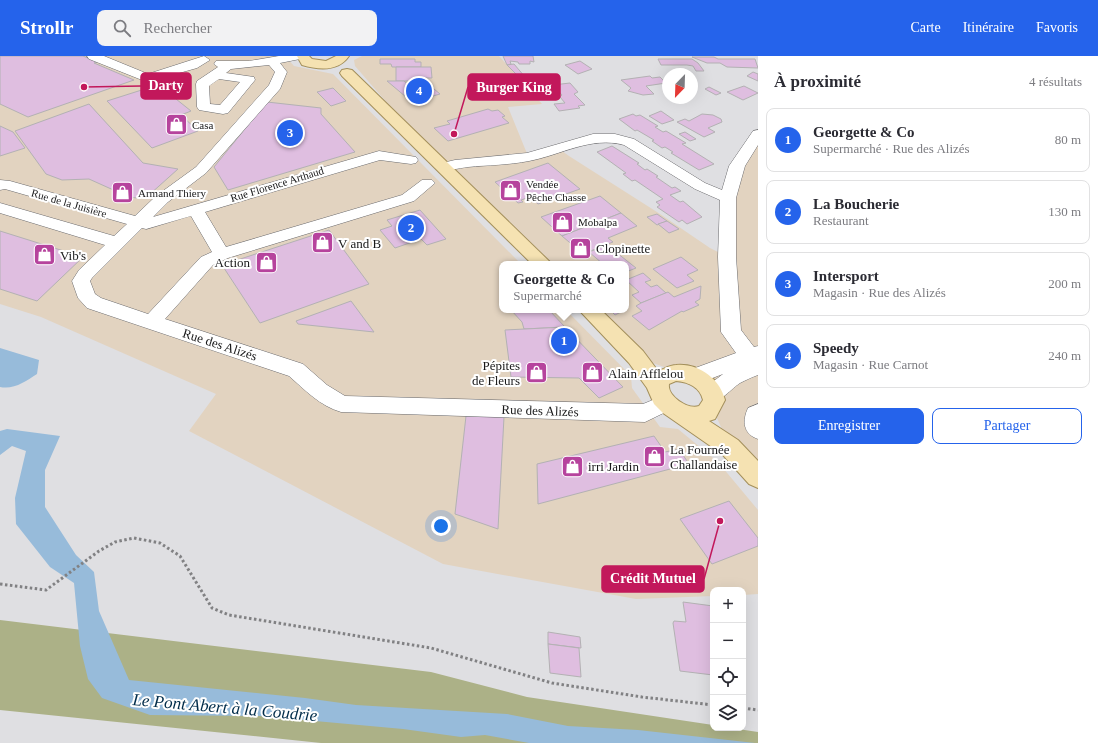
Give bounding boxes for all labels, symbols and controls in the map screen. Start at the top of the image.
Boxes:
search box [97,10,377,46]
text: Strollr [20,17,73,38]
icon: search [111,17,133,39]
text: Rechercher [143,20,212,36]
text: Carte [910,20,941,35]
text: Itinéraire [963,20,1014,35]
text: Favoris [1036,20,1078,35]
north arrow [662,68,698,104]
text: À proximité [774,72,861,91]
callout: Darty [141,73,191,99]
callout: Burger King [468,74,560,100]
text: 4 résultats [1029,74,1082,89]
pin: 4 [406,76,432,106]
text: Darty [149,78,184,93]
text: Burger King [476,80,552,95]
shop icon: Casa [164,112,190,138]
pin: 3 [277,118,303,148]
place label: Casa [192,119,214,131]
text: Georgette & Co [813,124,915,140]
text: 1 [785,132,791,147]
text: 80 m [1055,132,1081,147]
text: Supermarché · Rue des Alizés [813,141,970,156]
street label: Rue Florence Arthaud [229,164,326,204]
shop icon: Vendée Pêche Chasse [497,177,523,203]
place label: Vendée Pêche Chasse [526,178,586,203]
shop icon: Armand Thiery [109,180,135,206]
street label: Rue de la Juisière [30,186,108,220]
place label: Armand Thiery [138,187,206,199]
text: La Boucherie [813,196,899,212]
text: 2 [785,204,791,219]
text: 130 m [1048,204,1081,219]
shop icon: Mobalpa [549,209,575,235]
pin: 2 [398,213,424,243]
text: Restaurant [813,213,869,228]
place label: Mobalpa [578,216,617,228]
shop icon: V and B [309,230,335,256]
shop icon: Clopinette [568,235,594,261]
place label: V and B [338,236,381,251]
place label: Clopinette [596,241,650,256]
shop icon: Vib's [31,242,57,268]
place label: Vib's [60,248,86,263]
shop icon: Action [253,249,279,275]
place label: Action [215,255,250,270]
popup [499,261,629,313]
text: Intersport [813,268,879,284]
text: Georgette & Co [513,271,615,287]
text: 3 [785,276,791,291]
text: 200 m [1048,276,1081,291]
text: Magasin · Rue des Alizés [813,285,946,300]
text: Supermarché [513,288,582,303]
street label: Rue des Alizés [181,325,259,364]
pin: 1 [551,326,577,356]
text: Speedy [813,340,859,356]
text: 4 [785,348,791,363]
text: 240 m [1048,348,1081,363]
text: Magasin · Rue Carnot [813,357,928,372]
place label: Pépites de Fleurs [472,358,520,388]
shop icon: Pépites de Fleurs [523,359,549,385]
shop icon: Alain Afflelou [580,360,606,386]
place label: Alain Afflelou [608,366,684,381]
street label: Rue des Alizés [501,402,579,419]
button: Enregistrer [774,408,924,444]
button: Partager [932,408,1082,444]
place label: La Fournée Challandaise [670,442,737,472]
shop icon: La Fournée Challandaise [641,443,667,469]
shop icon: irri Jardin [560,453,586,479]
place label: irri Jardin [588,459,639,474]
your location [431,516,451,536]
callout: Crédit Mutuel [602,566,704,592]
text: Crédit Mutuel [610,571,696,586]
map controls [710,587,746,731]
button: + [710,587,746,623]
button: − [710,623,746,659]
button: locate [710,659,746,695]
water label: Le Pont Abert à la Coudrie [131,690,319,725]
button: layers [710,695,746,731]

